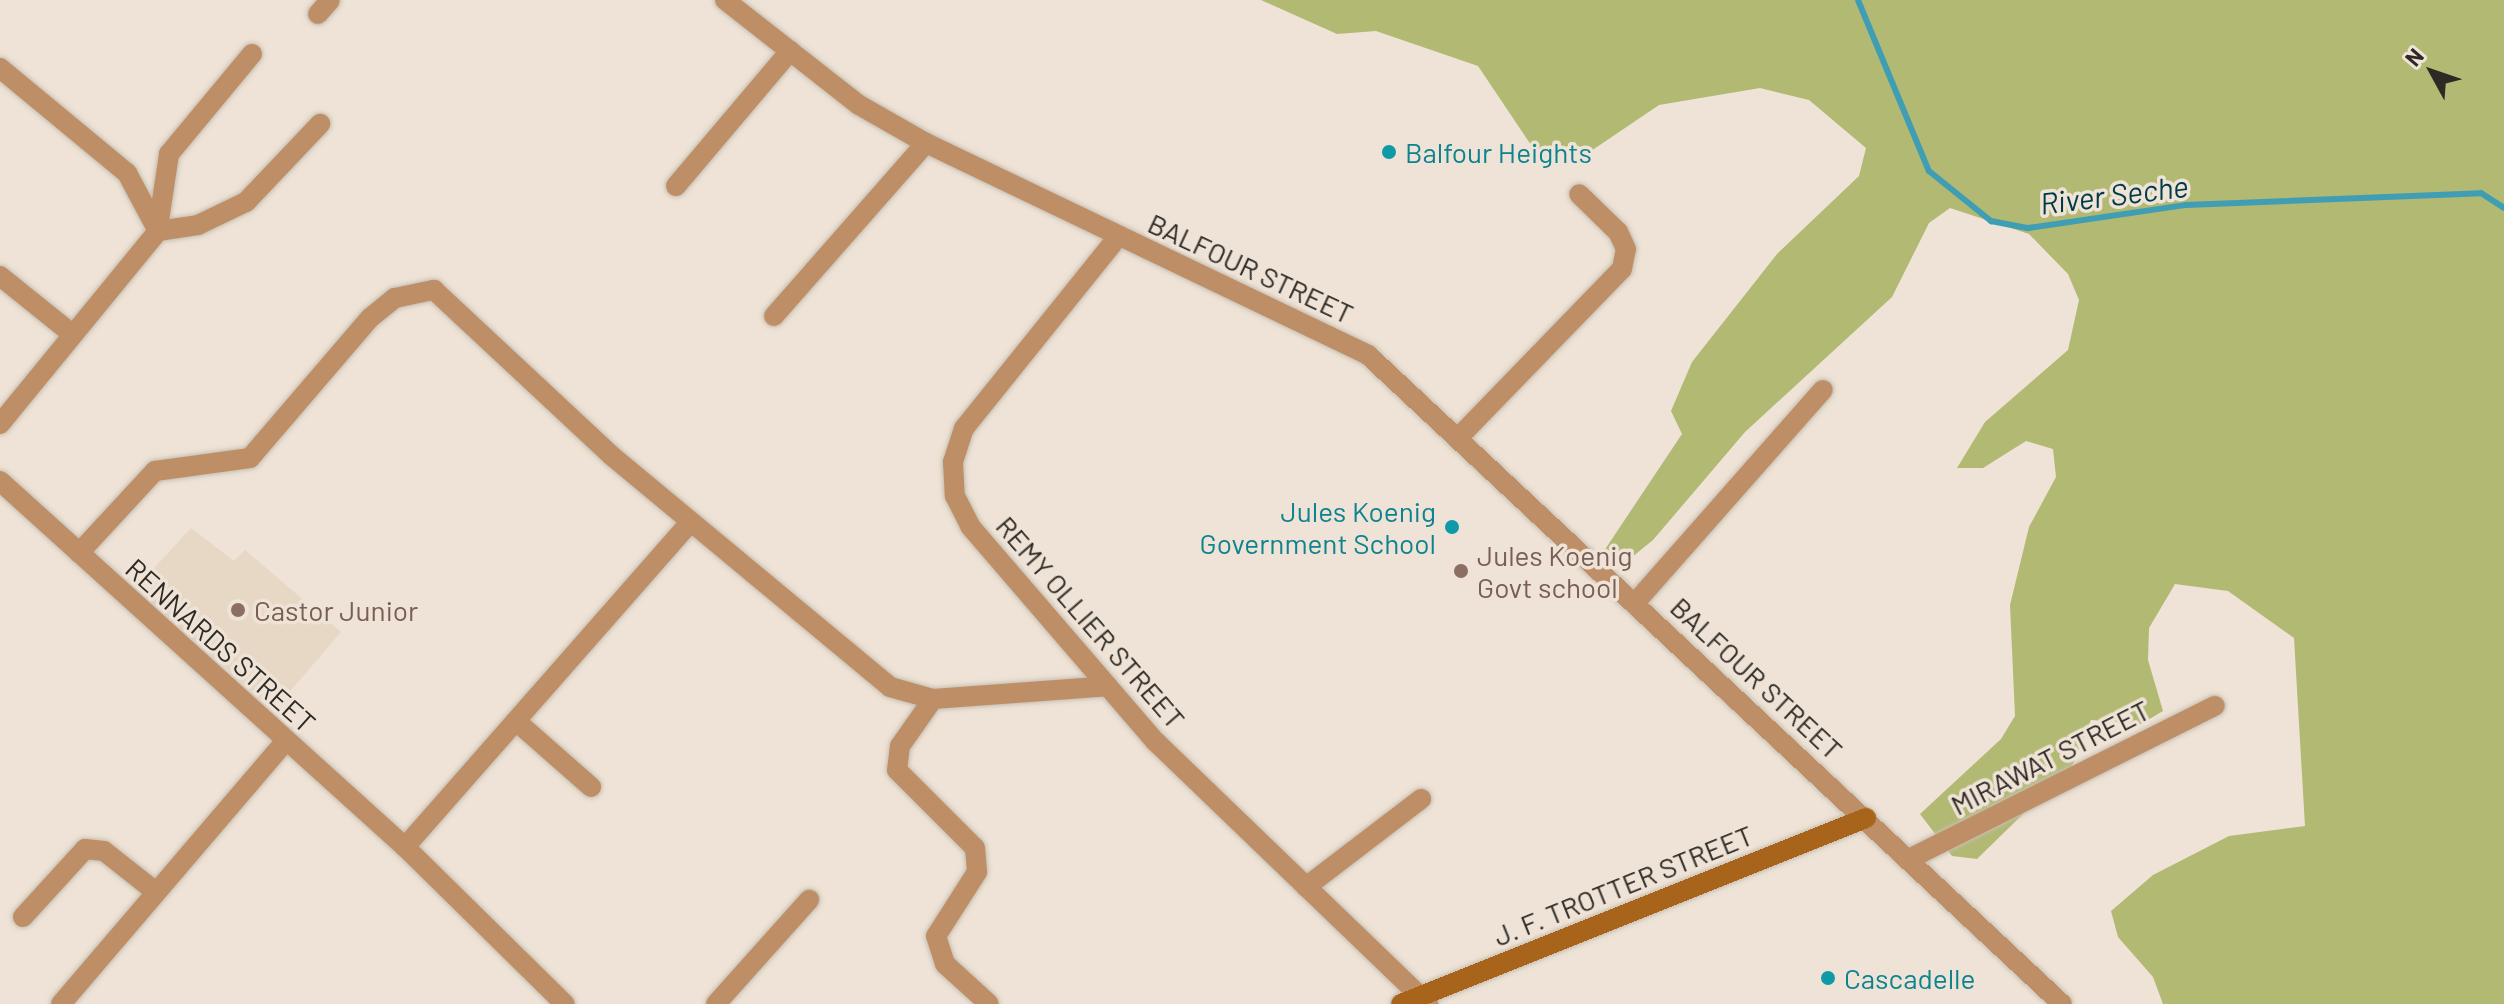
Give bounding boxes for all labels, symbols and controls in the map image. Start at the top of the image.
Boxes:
north arrow [2392,32,2472,112]
text: N [2399,43,2428,71]
place label: Balfour Heights [1405,135,1592,169]
marker: Balfour Heights [1380,143,1398,161]
water label: River Seche [2038,167,2190,221]
street label: BALFOUR STREET [1143,206,1359,330]
place label: Jules Koenig Government School [1200,494,1436,560]
street label: REMY OLLIER STREET [990,509,1192,735]
marker: Jules Koenig Government School [1443,518,1461,536]
place label: Jules Koenig Govt school [1477,538,1632,604]
street label: RENNARDS STREET [119,551,323,739]
marker: Jules Koenig Govt school [1452,562,1470,580]
street label: BALFOUR STREET [1664,590,1850,766]
place label: Castor Junior [254,593,418,627]
marker: Castor Junior [229,601,247,619]
street label: MIRAWAT STREET [1945,692,2155,822]
street label: J. F. TROTTER STREET [1488,818,1758,952]
place label: Cascadelle [1844,961,1975,995]
marker: Cascadelle [1819,969,1837,987]

